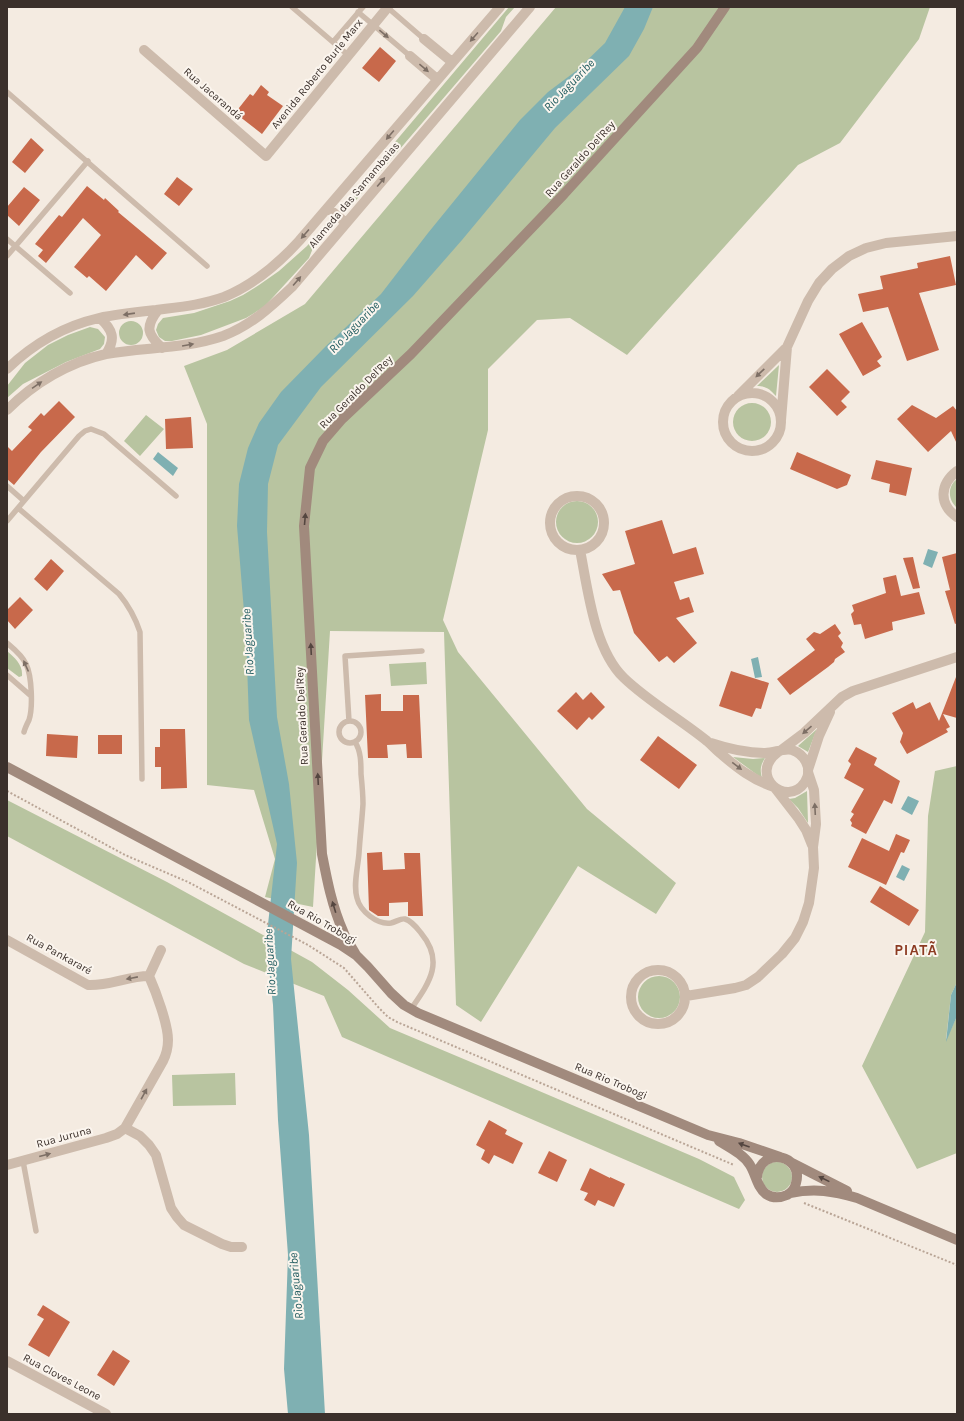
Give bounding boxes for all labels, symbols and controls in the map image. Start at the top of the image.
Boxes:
street label: Avenida Roberto Burle Marx [269,16,366,132]
one-way arrow [379,30,390,39]
one-way arrow [470,32,479,41]
water label: Rio Jaguaribe [541,56,597,114]
one-way arrow [418,63,429,72]
street label: Rua Jacarandá [181,65,245,123]
street label: Rua Geraldo Del'Rey [542,118,618,200]
one-way arrow [385,130,394,141]
street label: Alameda das Samambaias [306,139,402,251]
one-way arrow [377,176,386,187]
one-way arrow [301,229,310,240]
one-way arrow [293,276,302,286]
water label: Rio Jaguaribe [326,298,382,356]
one-way arrow [123,311,135,317]
one-way arrow [181,342,194,348]
street label: Rua Geraldo Del'Rey [317,353,395,431]
one-way arrow [755,368,765,378]
one-way arrow [32,381,42,389]
one-way arrow [302,513,308,525]
water label: Rio Jaguaribe [239,608,257,676]
one-way arrow [307,643,314,655]
one-way arrow [23,660,29,672]
street label: Rua Geraldo Del'Rey [293,667,311,765]
one-way arrow [803,725,812,734]
one-way arrow [732,762,743,771]
one-way arrow [314,773,321,785]
one-way arrow [812,802,818,815]
street label: Rua Rio Trobogi [285,897,359,947]
one-way arrow [331,901,337,913]
water label: Rio Jaguaribe [261,928,279,996]
street label: Rua Pankararé [24,931,94,977]
district label: PIATÃ [894,941,938,959]
one-way arrow [126,975,138,981]
street label: Rua Rio Trobogi [573,1060,649,1102]
one-way arrow [141,1088,148,1100]
street label: Rua Juruna [35,1123,93,1151]
one-way arrow [738,1142,750,1148]
one-way arrow [38,1151,51,1157]
one-way arrow [819,1176,830,1183]
water label: Rio Jaguaribe [286,1252,306,1320]
street label: Rua Cloves Leone [21,1351,104,1403]

